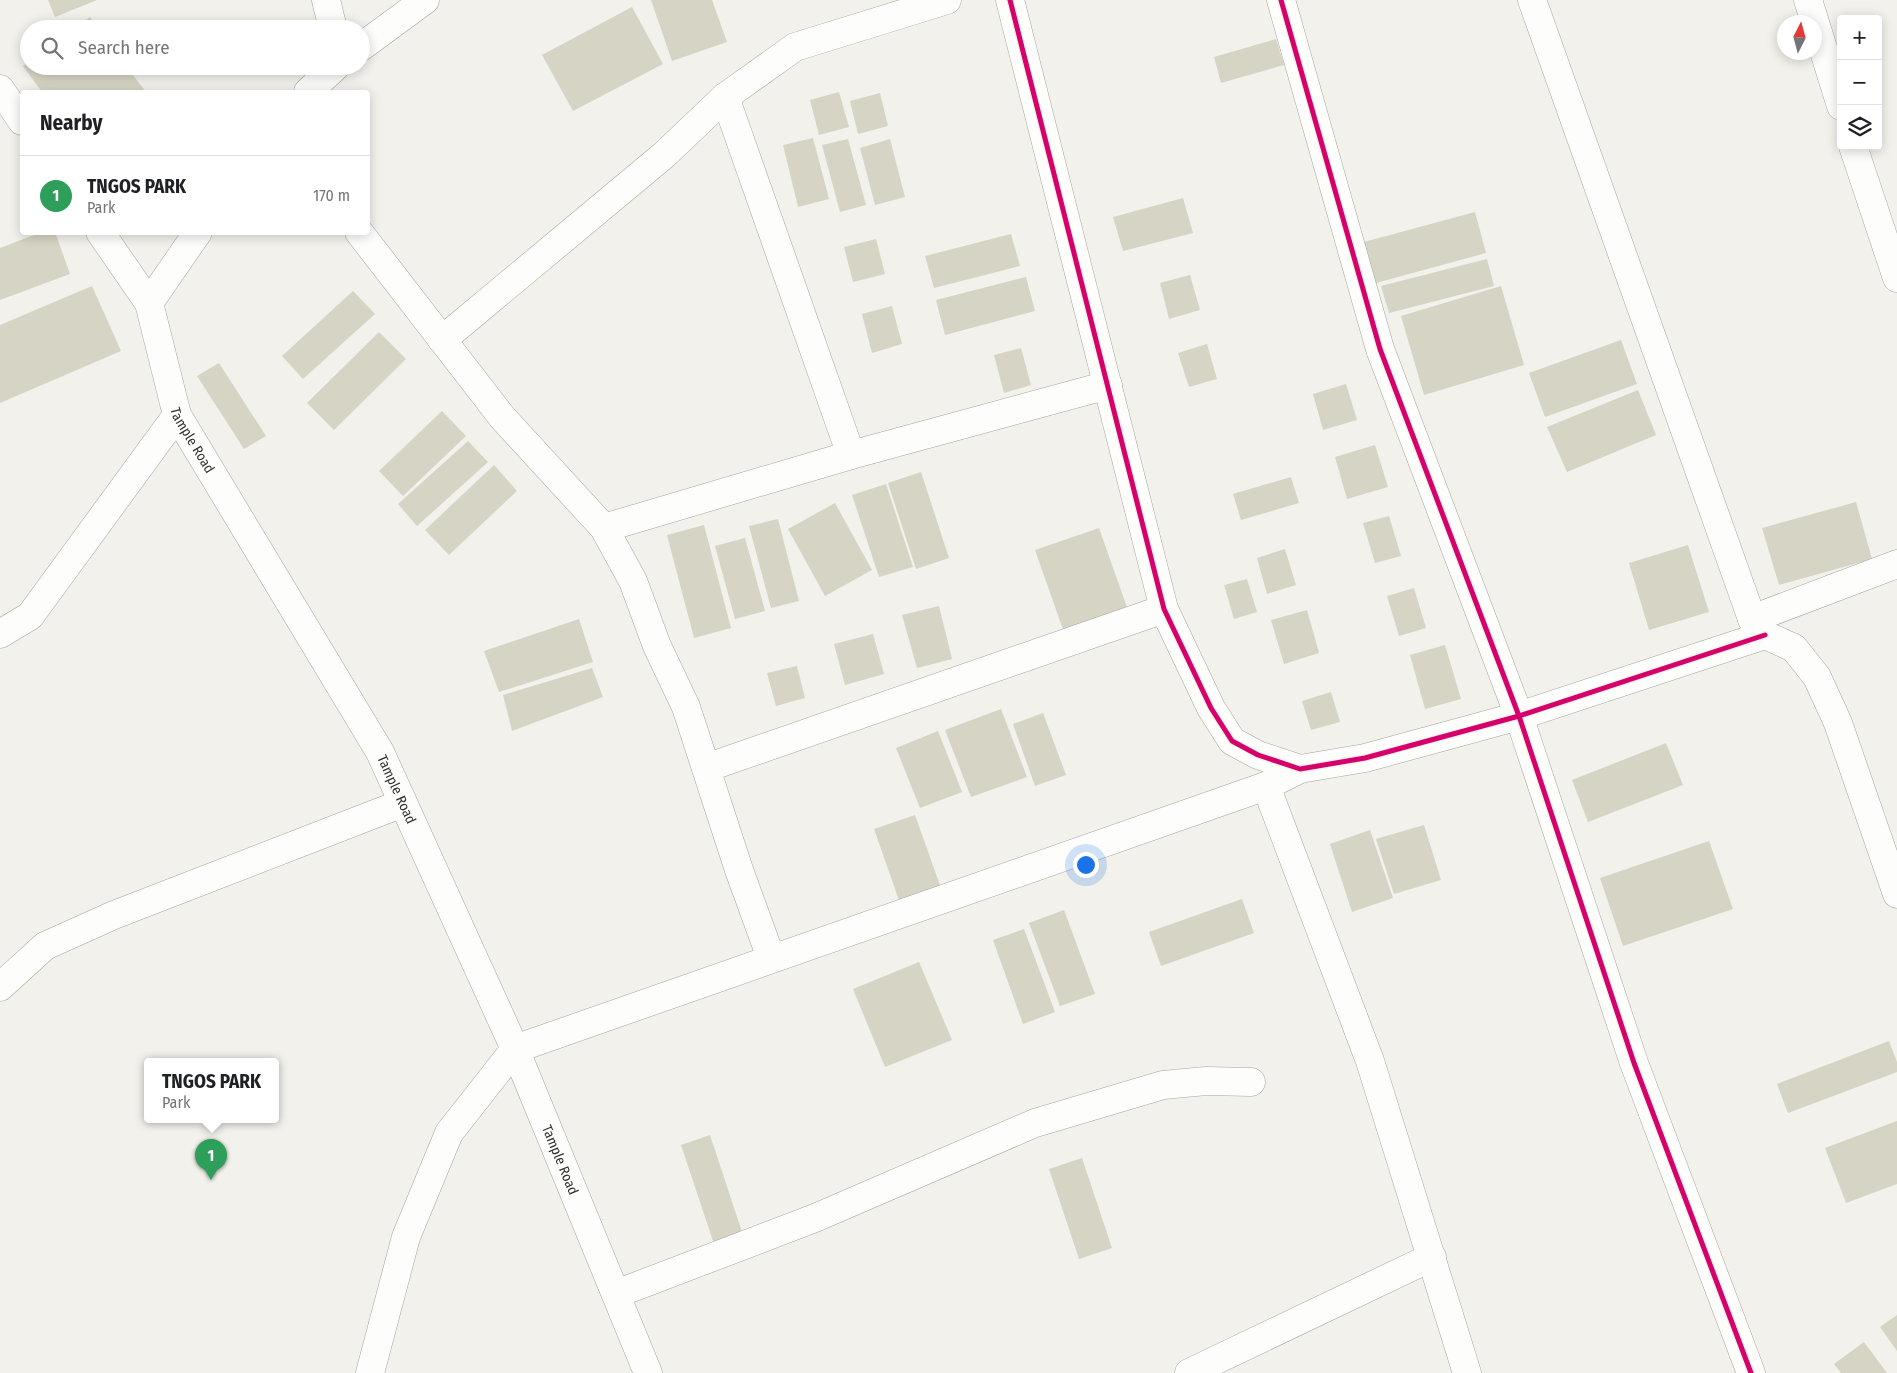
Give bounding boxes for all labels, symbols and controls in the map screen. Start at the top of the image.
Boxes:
north arrow [1777,15,1822,60]
map controls [1837,15,1882,150]
button: + [1837,15,1882,60]
search box [20,20,370,75]
icon: search [38,34,66,62]
text: Search here [78,36,170,59]
button: − [1837,60,1882,105]
button: layers [1837,105,1882,150]
text: Nearby [40,110,102,136]
text: TNGOS PARK [87,175,186,198]
text: 1 [53,186,59,205]
text: 170 m [313,186,350,205]
text: Park [87,198,115,217]
street label: Tample Road [166,406,218,476]
street label: Tample Road [373,752,419,827]
your location [1073,852,1099,878]
popup [144,1058,279,1123]
text: TNGOS PARK [162,1070,261,1093]
text: Park [162,1093,190,1112]
street label: Tample Road [538,1122,582,1197]
pin: 1 [195,1139,227,1180]

